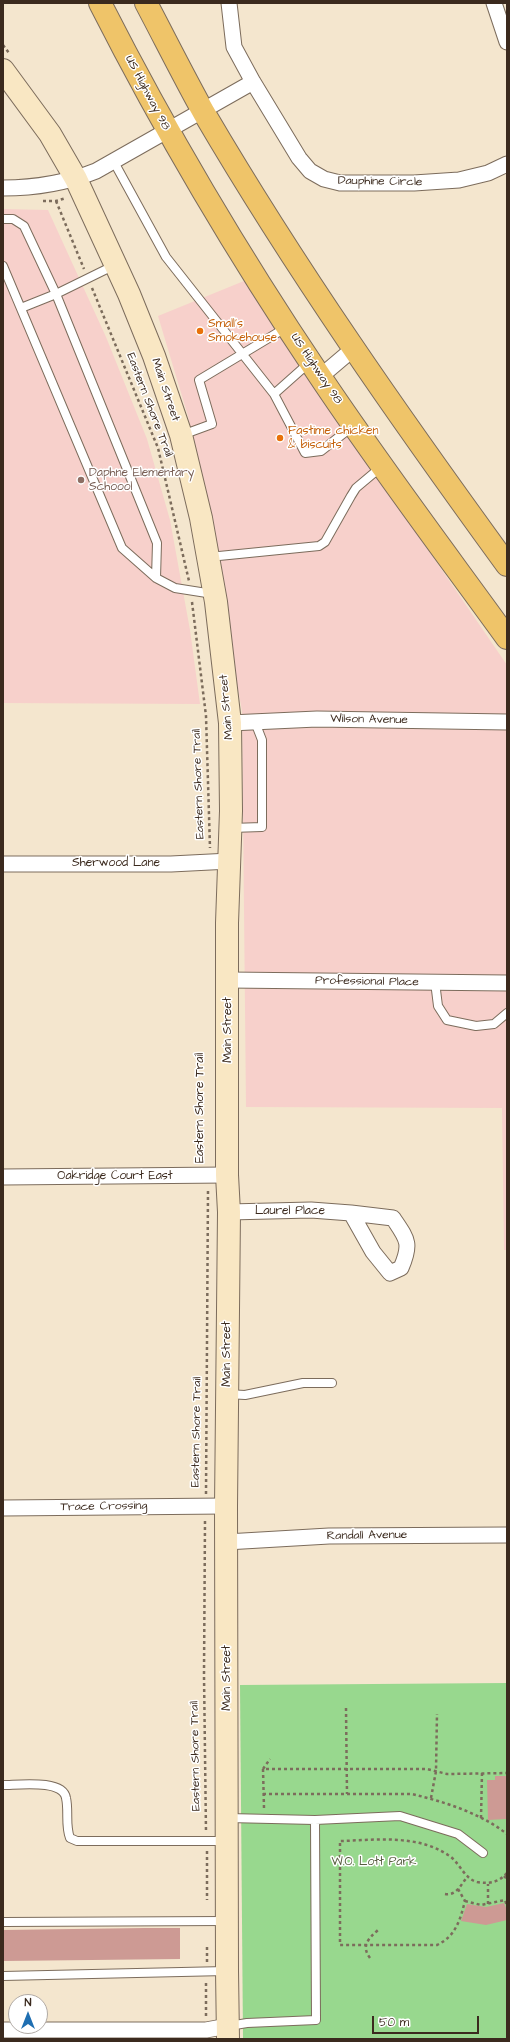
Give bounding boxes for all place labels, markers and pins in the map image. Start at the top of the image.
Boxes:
place label: Small's Smokehouse [208,317,277,345]
marker: Small's Smokehouse [195,326,205,336]
place label: Fastime chicken & biscuits [288,424,379,452]
marker: Fastime chicken & biscuits [275,433,285,443]
place label: Daphne Elementary Schoool [89,466,194,494]
marker: Daphne Elementary Schoool [76,475,86,485]

